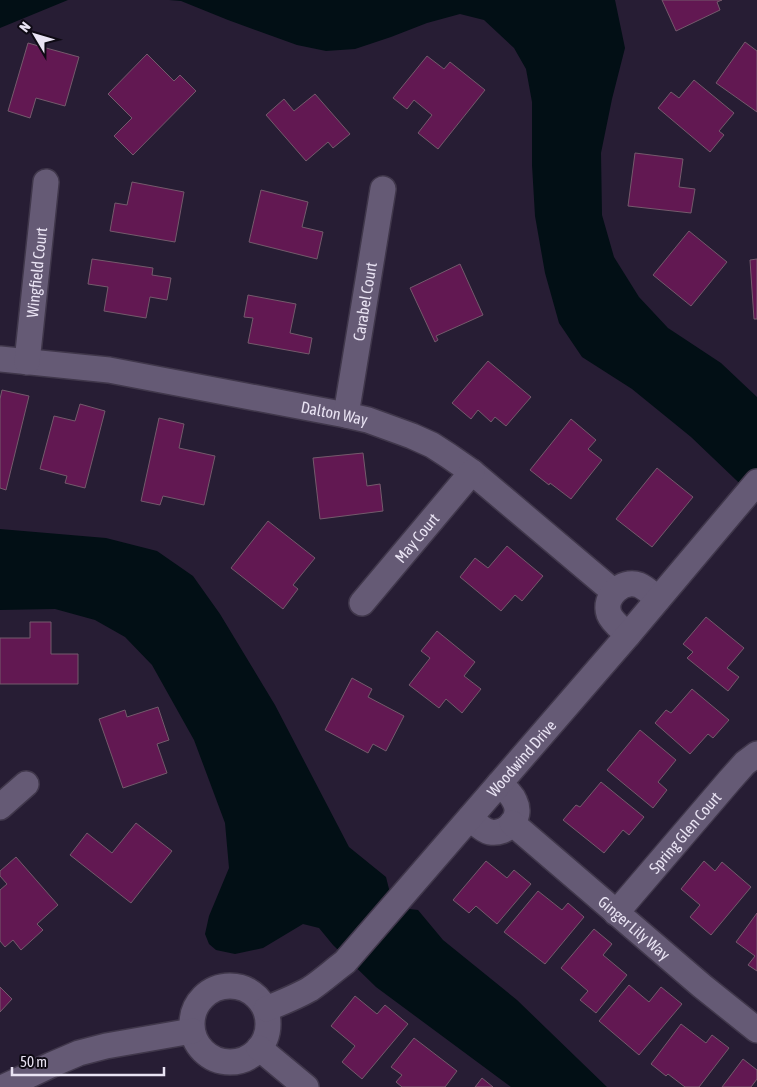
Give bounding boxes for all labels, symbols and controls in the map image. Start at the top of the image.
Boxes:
north arrow [10,10,60,60]
text: N [16,19,34,35]
street label: Wingfield Court [23,226,50,319]
street label: Carabel Court [349,260,380,342]
street label: Dalton Way [299,398,370,430]
street label: May Court [391,509,443,566]
street label: Woodwind Drive [483,716,559,800]
street label: Spring Glen Court [645,788,725,877]
street label: Ginger Lily Way [595,892,674,965]
scale bar [12,1044,165,1076]
text: 50 m [20,1053,47,1070]

